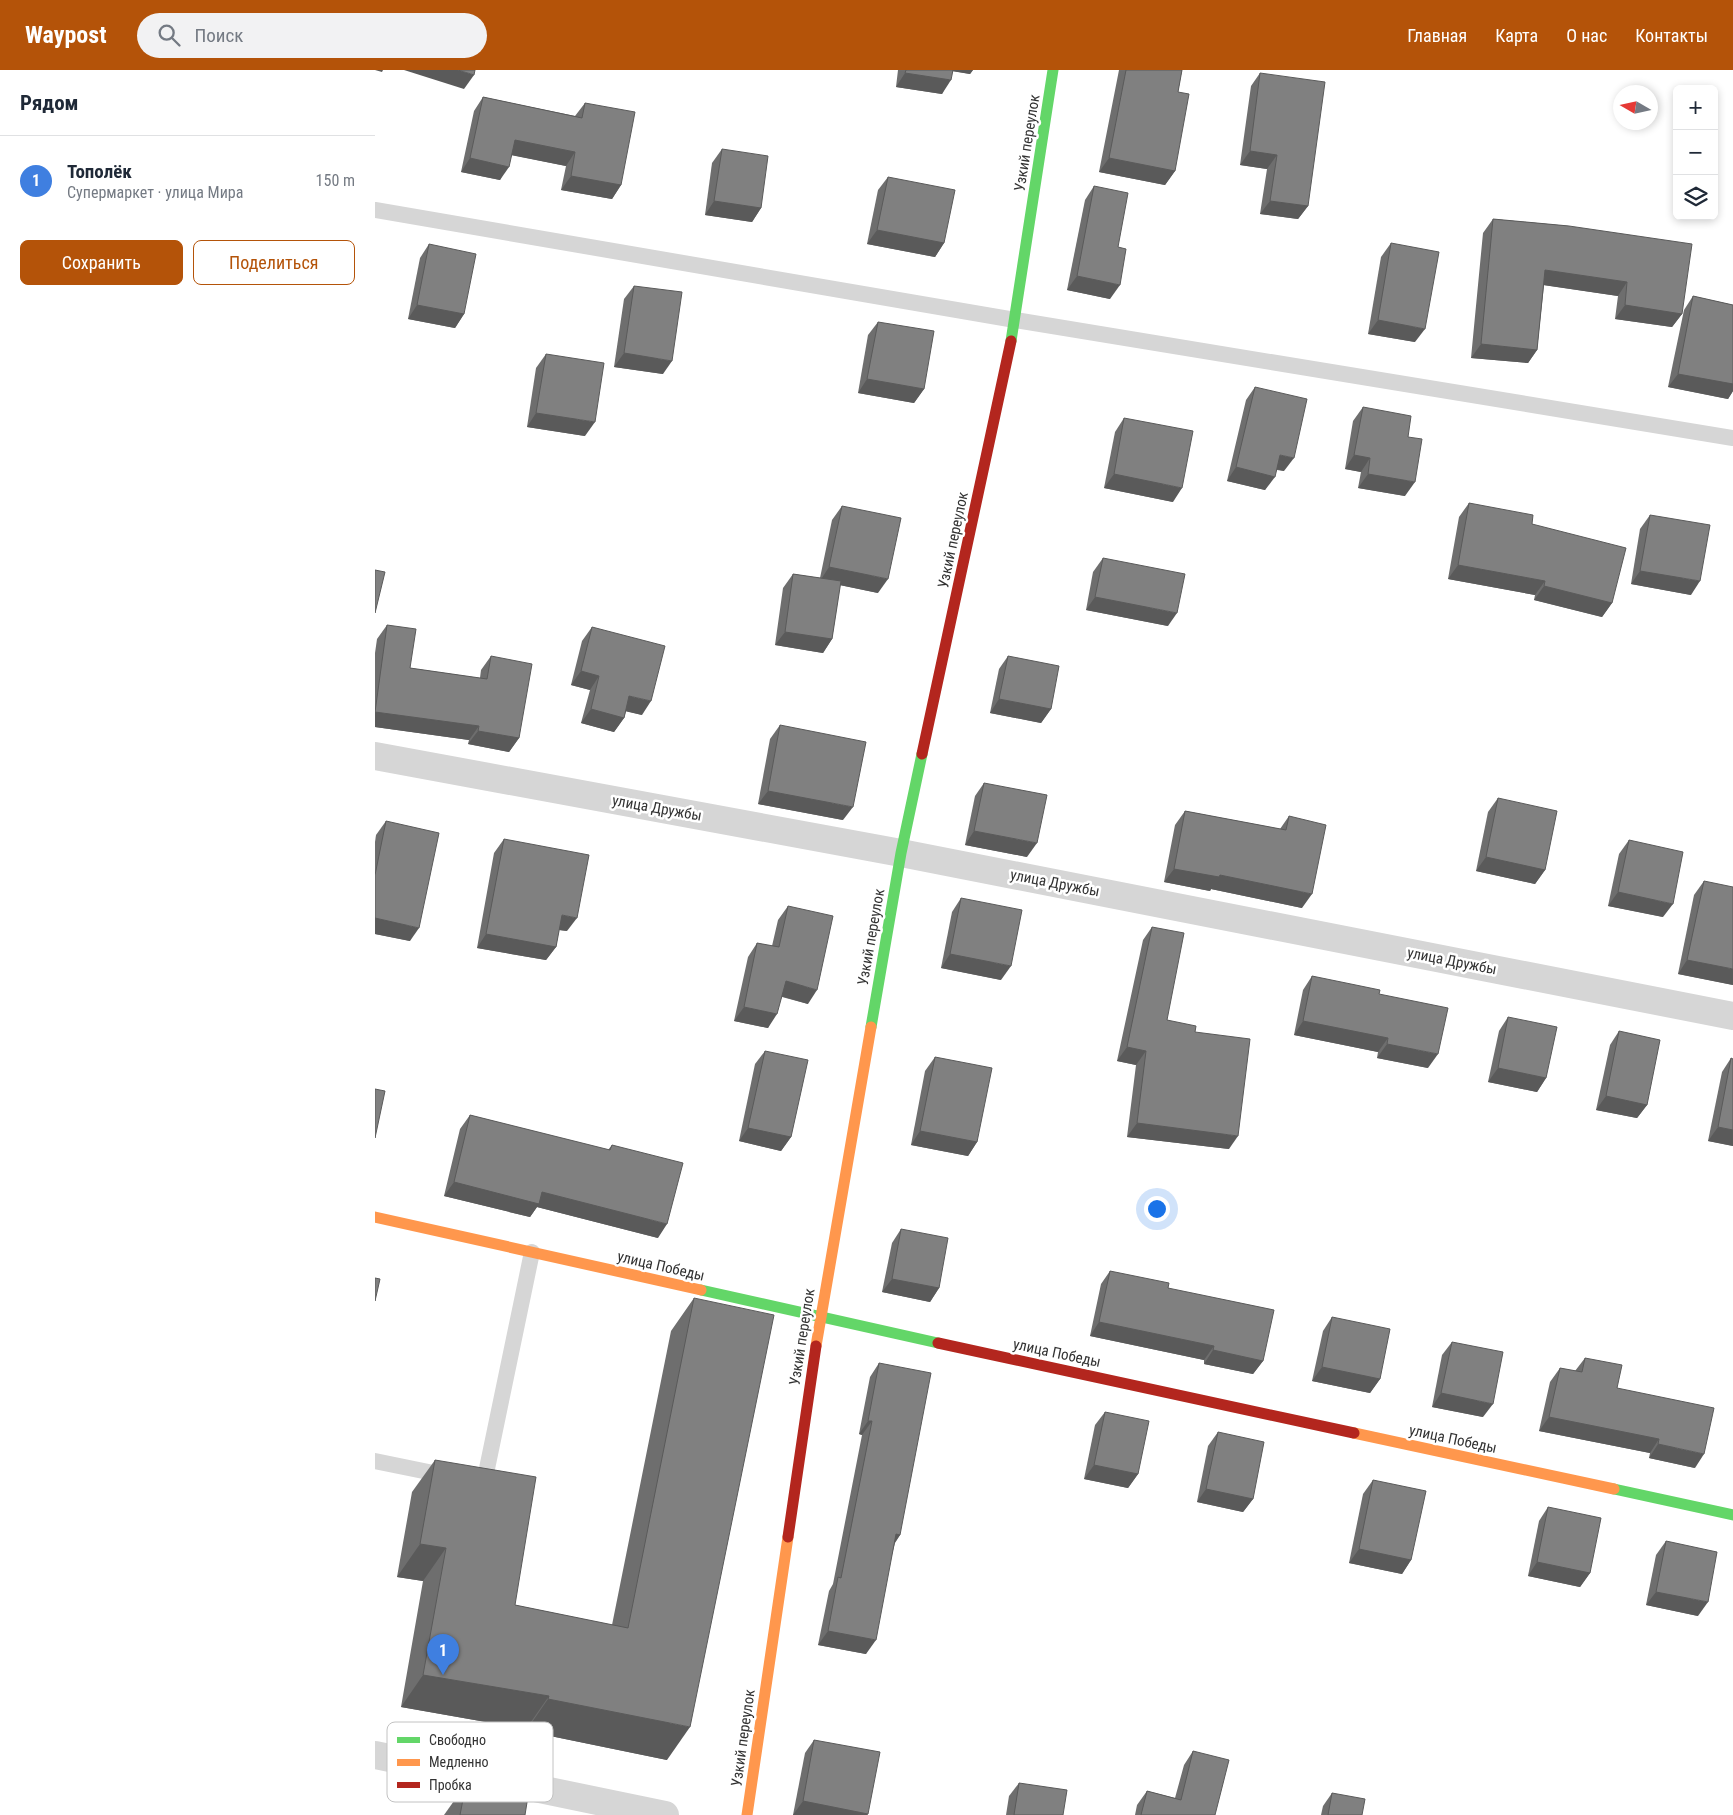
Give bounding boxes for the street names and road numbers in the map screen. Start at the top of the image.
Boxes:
street label: Узкий переулок [1010,93,1044,193]
street label: Узкий переулок [934,490,972,590]
street label: улица Дружбы [611,791,703,825]
street label: улица Дружбы [1009,866,1101,900]
street label: Узкий переулок [854,887,888,987]
street label: улица Дружбы [1406,944,1498,978]
street label: улица Победы [616,1247,706,1285]
street label: Узкий переулок [785,1287,819,1387]
street label: улица Победы [1012,1335,1102,1371]
street label: улица Победы [1408,1421,1498,1457]
street label: Узкий переулок [727,1688,759,1788]

